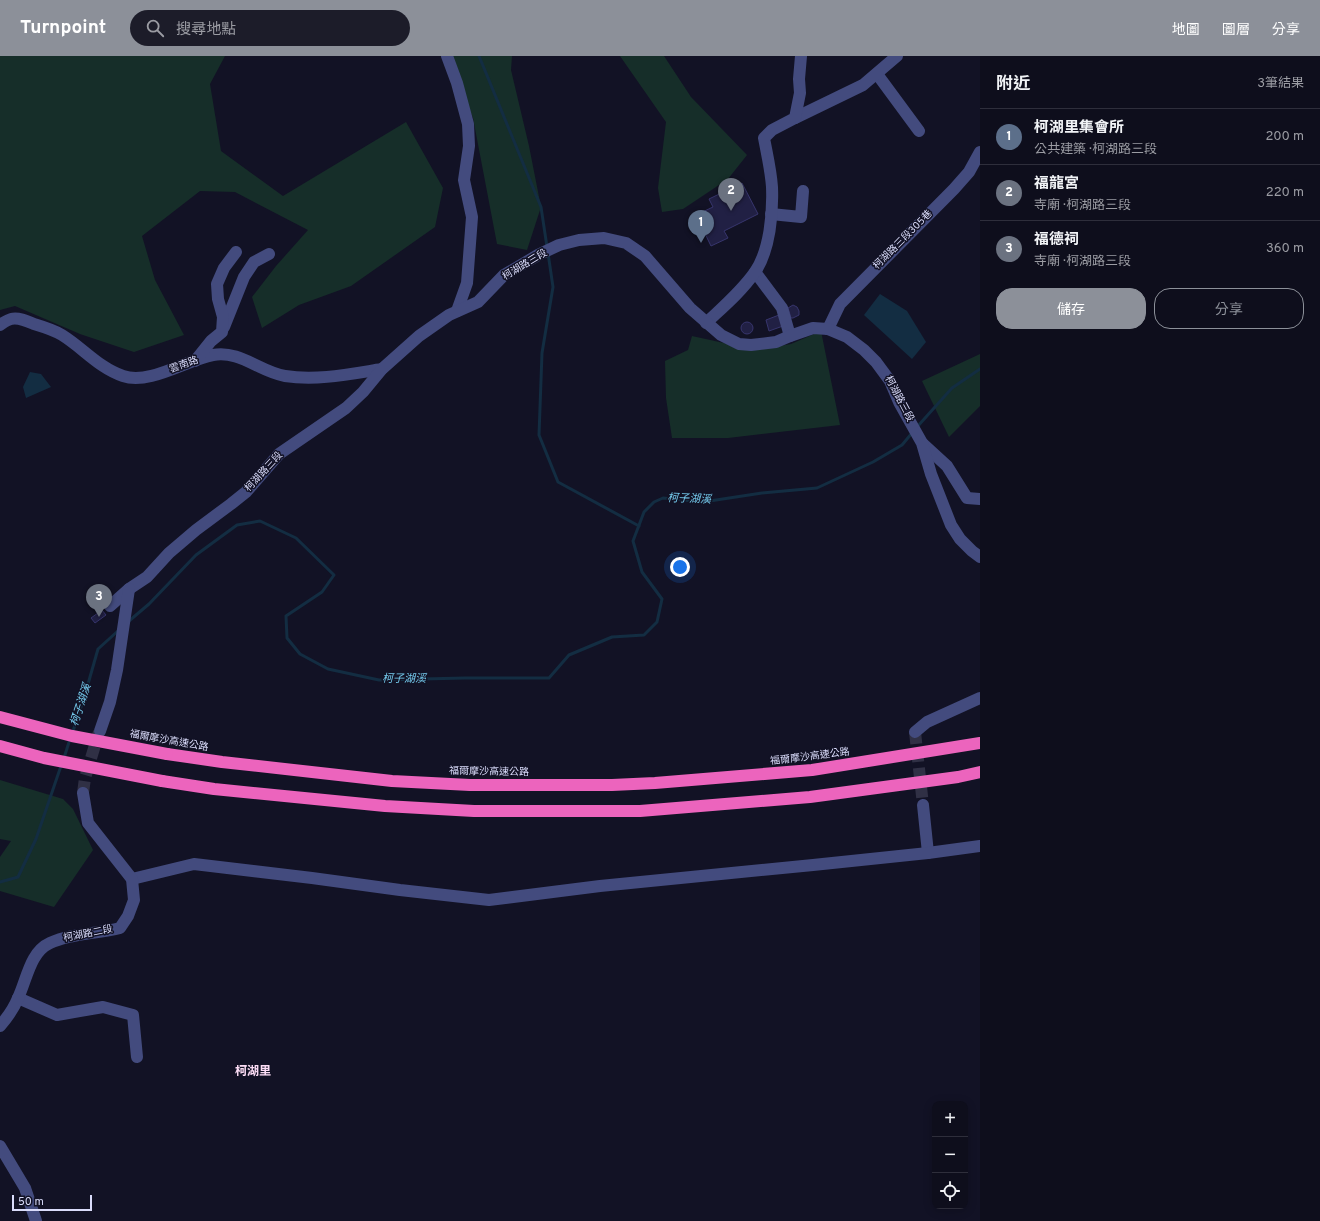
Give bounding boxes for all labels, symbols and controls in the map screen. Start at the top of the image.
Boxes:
search box [130,10,410,46]
text: Turnpoint [20,16,106,40]
icon: search [144,17,166,39]
text: 搜尋地點 [176,21,236,40]
text: 地圖 [1172,22,1200,39]
text: 圖層 [1222,22,1250,39]
text: 分享 [1272,22,1300,39]
text: 附近 [996,74,1030,96]
text: 3筆結果 [1257,76,1304,92]
text: 柯湖里集會所 [1034,119,1124,138]
text: 1 [1006,129,1012,145]
text: 200 m [1265,129,1304,145]
text: 公共建築 · 柯湖路三段 [1034,142,1157,158]
text: 福龍宮 [1034,175,1079,194]
pin: 2 [718,178,744,211]
text: 2 [1005,185,1013,201]
text: 220 m [1266,185,1304,201]
text: 寺廟 · 柯湖路三段 [1034,198,1131,214]
street label: 柯湖路三段305巷 [871,208,935,272]
pin: 1 [688,210,714,243]
text: 福德祠 [1034,231,1079,250]
text: 3 [1005,241,1013,257]
text: 360 m [1266,241,1304,257]
street label: 柯湖路三段 [500,247,550,283]
text: 寺廟 · 柯湖路三段 [1034,254,1131,270]
button: 儲存 [996,288,1146,329]
button: 分享 [1154,288,1304,329]
street label: 雲南路 [168,354,200,376]
street label: 柯湖路三段 [882,374,916,424]
street label: 柯湖路三段 [242,449,286,495]
water label: 柯子湖溪 [667,491,713,507]
your location [670,557,690,577]
pin: 3 [86,584,112,617]
water label: 柯子湖溪 [382,672,428,686]
water label: 柯子湖溪 [68,680,95,728]
street label: 福爾摩沙高速公路 [128,728,210,754]
street label: 福爾摩沙高速公路 [770,746,850,768]
street label: 福爾摩沙高速公路 [449,765,529,779]
street label: 柯湖路二段 [62,923,114,945]
district label: 柯湖里 [235,1064,271,1080]
map controls [932,1101,968,1209]
button: + [932,1101,968,1137]
button: − [932,1137,968,1173]
button: locate [932,1173,968,1209]
scale bar [12,1193,92,1212]
text: 50 m [18,1195,44,1209]

